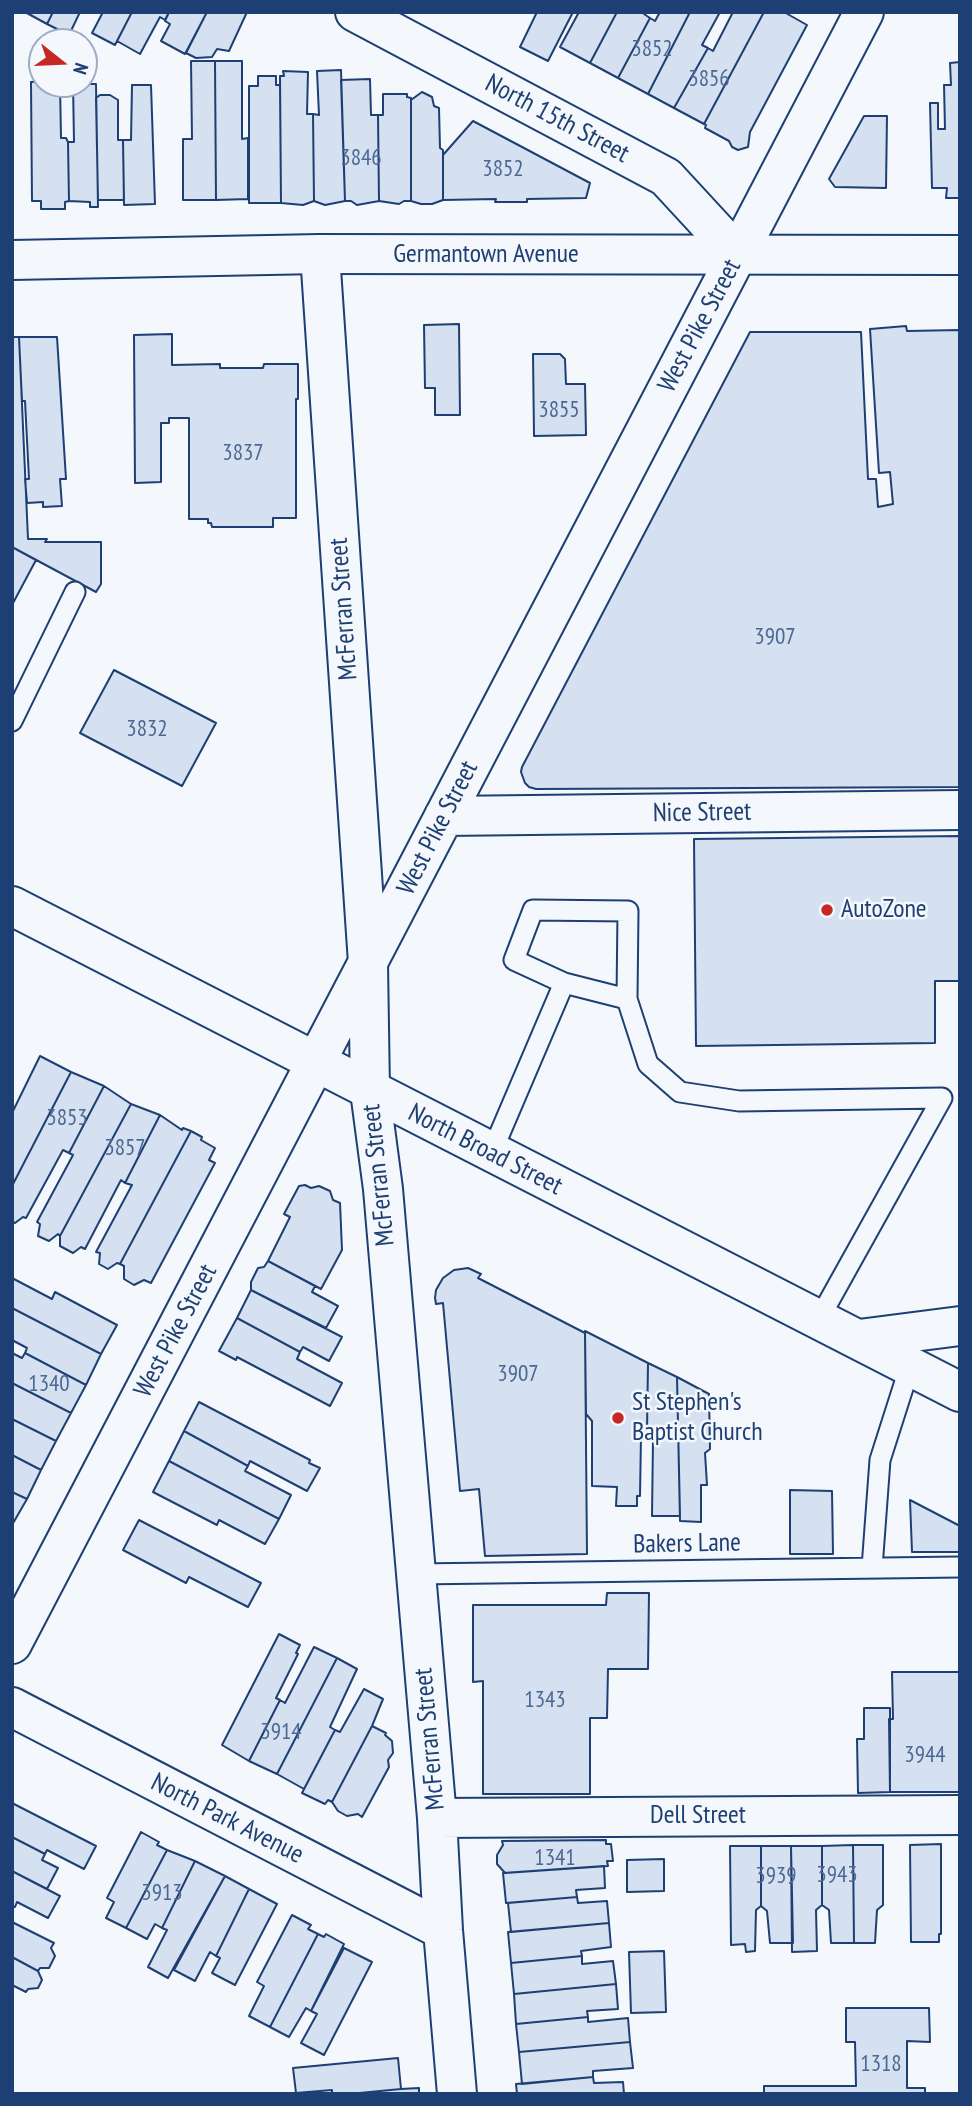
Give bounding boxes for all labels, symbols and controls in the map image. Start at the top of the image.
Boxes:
north arrow [28,28,98,98]
house number: 3852 [631,35,673,63]
text: N [68,60,94,77]
house number: 3856 [688,65,730,93]
street label: North 15th Street [480,68,634,170]
house number: 3846 [340,144,382,172]
house number: 3852 [482,155,524,183]
street label: Germantown Avenue [393,239,579,271]
street label: West Pike Street [652,254,748,398]
house number: 3855 [538,396,580,424]
house number: 3837 [222,439,264,467]
street label: McFerran Street [323,537,365,681]
house number: 3907 [754,623,796,651]
house number: 3832 [126,715,168,743]
street label: West Pike Street [391,756,485,900]
street label: Nice Street [652,797,752,829]
place label: AutoZone [841,894,927,926]
marker: AutoZone [819,902,835,918]
street label: North Broad Street [403,1098,567,1202]
street label: McFerran Street [356,1102,402,1248]
house number: 3853 [46,1104,88,1132]
house number: 3857 [104,1134,146,1162]
street label: West Pike Street [128,1259,224,1403]
house number: 3907 [497,1360,539,1388]
house number: 1340 [28,1370,70,1398]
place label: St Stephen's Baptist Church [632,1387,763,1448]
marker: St Stephen's Baptist Church [610,1410,626,1426]
street label: Bakers Lane [633,1527,741,1561]
street label: McFerran Street [408,1667,452,1811]
house number: 1343 [524,1686,566,1714]
house number: 3914 [260,1718,302,1746]
house number: 3944 [904,1741,946,1769]
street label: North Park Avenue [146,1767,308,1871]
street label: Dell Street [650,1800,746,1832]
house number: 1341 [534,1844,576,1872]
house number: 3943 [816,1861,858,1889]
house number: 3939 [755,1862,797,1890]
house number: 3913 [141,1879,183,1907]
house number: 1318 [860,2050,902,2078]

